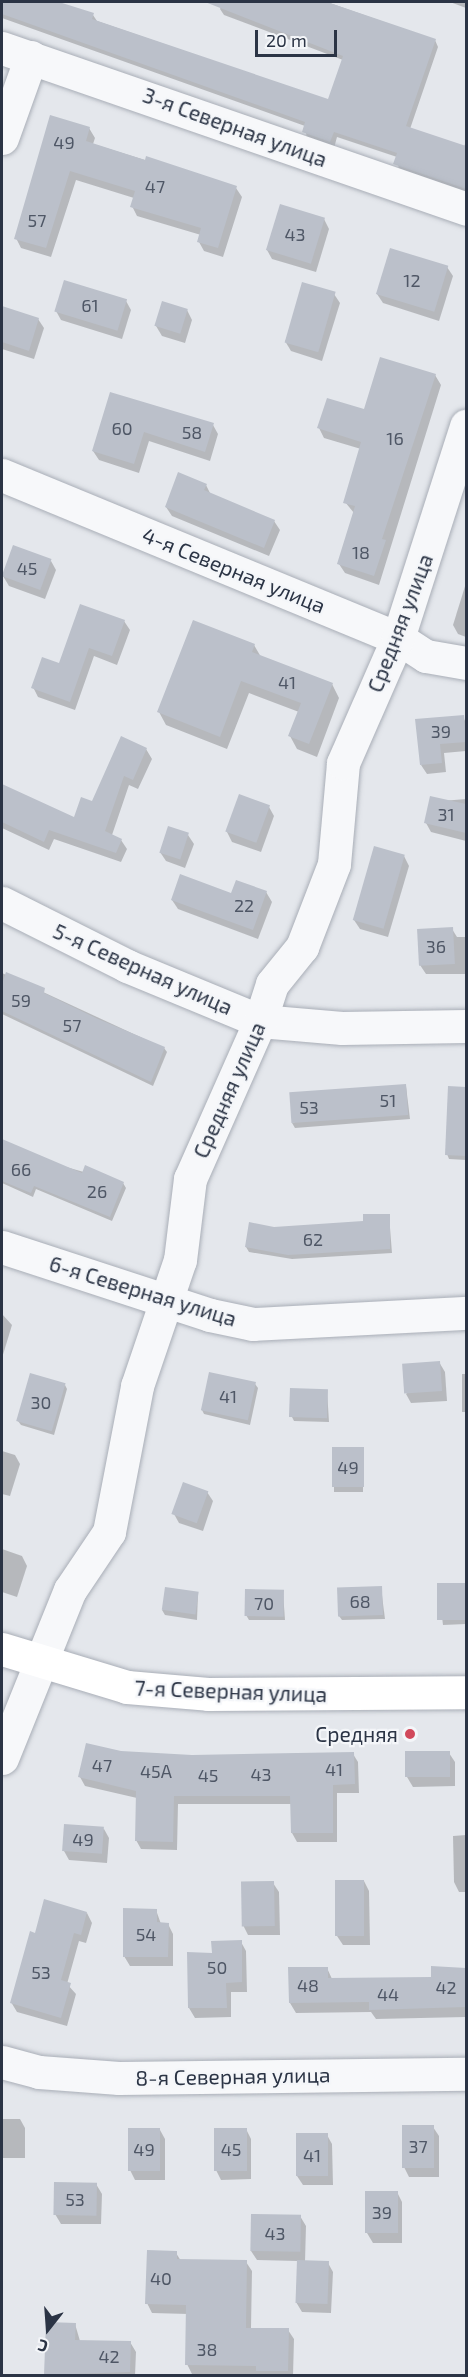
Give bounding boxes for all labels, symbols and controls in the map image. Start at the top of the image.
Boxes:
scale bar [258,18,340,56]
text: 20 m [266,29,307,51]
street label: 3-я Северная улица [140,82,330,172]
house number: 49 [53,131,75,153]
house number: 47 [145,175,165,197]
house number: 57 [28,209,46,231]
house number: 43 [284,223,306,245]
house number: 12 [403,269,421,291]
house number: 61 [81,294,99,316]
house number: 60 [111,417,133,439]
house number: 58 [182,421,202,443]
house number: 16 [386,427,404,449]
street label: 4-я Северная улица [139,522,329,618]
house number: 18 [352,541,370,563]
street label: Средняя улица [362,550,438,696]
house number: 45 [17,557,37,579]
house number: 41 [278,671,296,693]
house number: 39 [431,720,451,742]
house number: 31 [437,803,455,825]
house number: 22 [234,894,254,916]
street label: 5-я Северная улица [49,918,237,1020]
house number: 36 [426,935,446,957]
house number: 59 [11,989,31,1011]
house number: 57 [63,1014,81,1036]
street label: Средняя улица [188,1018,270,1162]
house number: 51 [380,1089,396,1111]
house number: 53 [299,1096,319,1118]
house number: 66 [11,1158,31,1180]
house number: 26 [87,1180,107,1202]
house number: 62 [303,1228,323,1250]
street label: 6-я Северная улица [46,1251,240,1331]
house number: 41 [219,1385,237,1407]
house number: 30 [31,1391,51,1413]
house number: 49 [337,1456,359,1478]
house number: 68 [349,1590,371,1612]
house number: 70 [254,1592,274,1614]
street label: 7-я Северная улица [134,1675,328,1707]
place label: Средняя [315,1721,398,1747]
marker: Средняя [403,1727,417,1741]
house number: 47 [92,1754,112,1776]
house number: 41 [325,1758,343,1780]
house number: 45А [140,1760,172,1782]
house number: 43 [250,1763,272,1785]
house number: 45 [198,1764,218,1786]
house number: 49 [72,1828,94,1850]
house number: 54 [136,1923,156,1945]
house number: 50 [207,1956,227,1978]
house number: 53 [31,1961,51,1983]
house number: 48 [297,1974,319,1996]
house number: 42 [435,1976,457,1998]
house number: 44 [377,1983,399,2005]
street label: 8-я Северная улица [135,2062,331,2090]
house number: 37 [408,2135,428,2157]
house number: 49 [133,2138,155,2160]
house number: 45 [221,2138,241,2160]
house number: 41 [303,2144,321,2166]
house number: 53 [65,2188,85,2210]
house number: 39 [372,2201,392,2223]
house number: 43 [264,2222,286,2244]
house number: 40 [150,2267,172,2289]
north arrow [18,2299,78,2359]
text: С [35,2336,50,2357]
house number: 38 [197,2338,217,2360]
house number: 42 [98,2345,120,2367]

